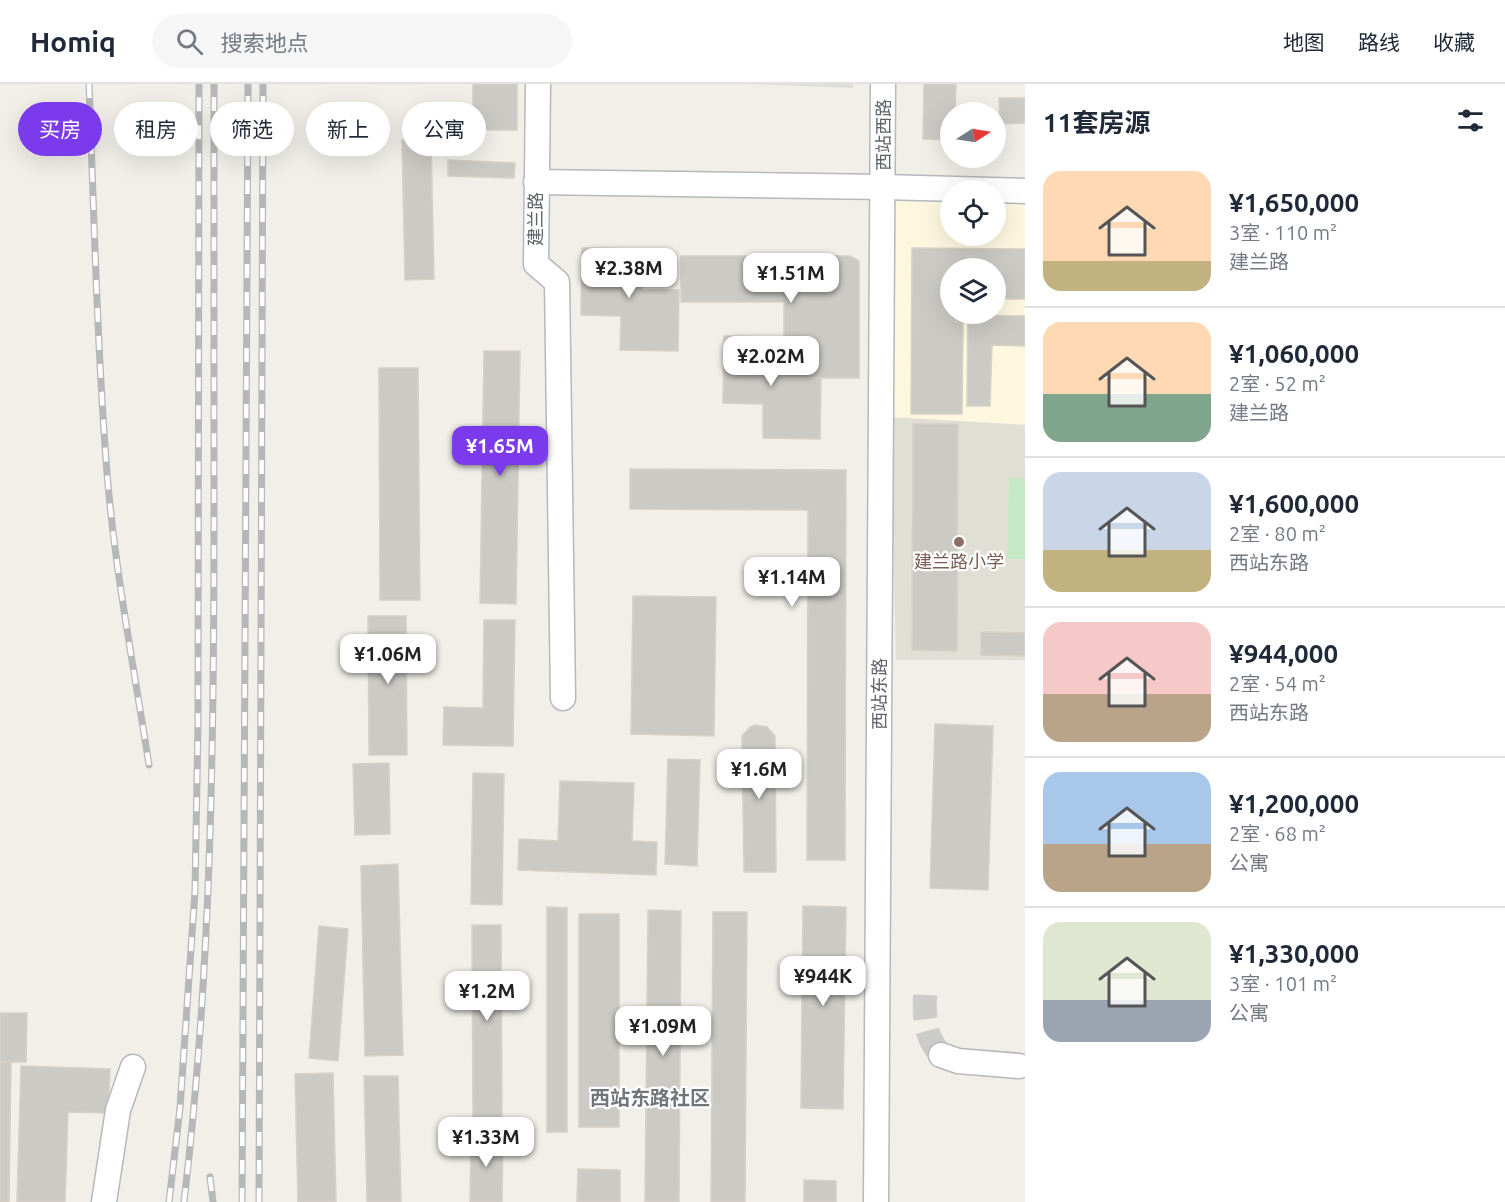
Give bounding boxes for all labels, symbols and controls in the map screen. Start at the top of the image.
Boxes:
search box [152,14,572,68]
icon: search [173,25,206,58]
text: Homiq [30,26,116,57]
text: 搜索地点 [221,30,309,55]
text: 地图 [1283,30,1325,54]
text: 路线 [1358,30,1400,54]
text: 收藏 [1433,30,1475,54]
street label: 西站西路 [873,99,893,171]
chip: 买房 [18,102,102,156]
chip: 租房 [114,102,198,156]
chip: 筛选 [210,102,294,156]
chip: 新上 [306,102,390,156]
chip: 公寓 [402,102,486,156]
north arrow [940,102,1006,168]
map controls [940,102,1006,324]
icon: filters [1454,104,1487,137]
text: 11套房源 [1043,108,1150,137]
button: locate [940,180,1006,246]
text: ¥1,650,000 [1229,188,1359,217]
street label: 建兰路 [525,192,545,246]
icon: home [1091,195,1163,267]
text: 3室 · 110 m² [1229,221,1337,244]
pin: ¥2.38M [580,248,678,299]
text: 建兰路 [1229,250,1289,273]
pin: ¥1.51M [742,253,840,304]
text: ¥2.38M [595,256,663,279]
button: layers [940,258,1006,324]
text: ¥1.51M [757,261,825,284]
pin: ¥2.02M [722,336,820,387]
text: ¥1,060,000 [1229,339,1359,368]
text: ¥2.02M [737,344,805,367]
icon: home [1091,346,1163,418]
text: 2室 · 52 m² [1229,372,1326,395]
text: 建兰路 [1229,401,1289,424]
pin: ¥1.65M [451,426,549,477]
text: ¥1.65M [466,434,534,457]
text: ¥1,600,000 [1229,489,1359,518]
icon: home [1091,496,1163,568]
text: 2室 · 80 m² [1229,522,1326,545]
marker: 建兰路小学 [952,535,966,549]
place label: 建兰路小学 [914,551,1004,571]
text: 西站东路 [1229,551,1309,574]
pin: ¥1.14M [743,557,841,608]
text: ¥1.14M [758,565,826,588]
pin: ¥1.06M [339,634,437,685]
text: ¥944,000 [1229,639,1338,668]
text: ¥1.06M [354,642,422,665]
icon: home [1091,646,1163,718]
street label: 西站东路 [869,658,889,730]
text: 2室 · 54 m² [1229,672,1326,695]
text: 西站东路 [1229,701,1309,724]
pin: ¥1.6M [717,749,801,800]
text: ¥1.6M [731,757,787,780]
text: ¥1,200,000 [1229,789,1359,818]
icon: home [1091,796,1163,868]
text: 2室 · 68 m² [1229,822,1326,845]
text: 公寓 [1229,851,1269,874]
text: ¥1,330,000 [1229,939,1359,968]
icon: home [1091,946,1163,1018]
pin: ¥944K [781,956,865,1007]
text: ¥944K [794,964,852,987]
pin: ¥1.2M [445,971,529,1022]
text: 3室 · 101 m² [1229,972,1337,995]
text: ¥1.2M [459,979,515,1002]
text: 公寓 [1229,1001,1269,1024]
pin: ¥1.09M [614,1006,712,1057]
text: ¥1.09M [629,1014,697,1037]
district label: 西站东路社区 [590,1086,710,1109]
pin: ¥1.33M [437,1117,535,1168]
text: ¥1.33M [452,1125,520,1148]

